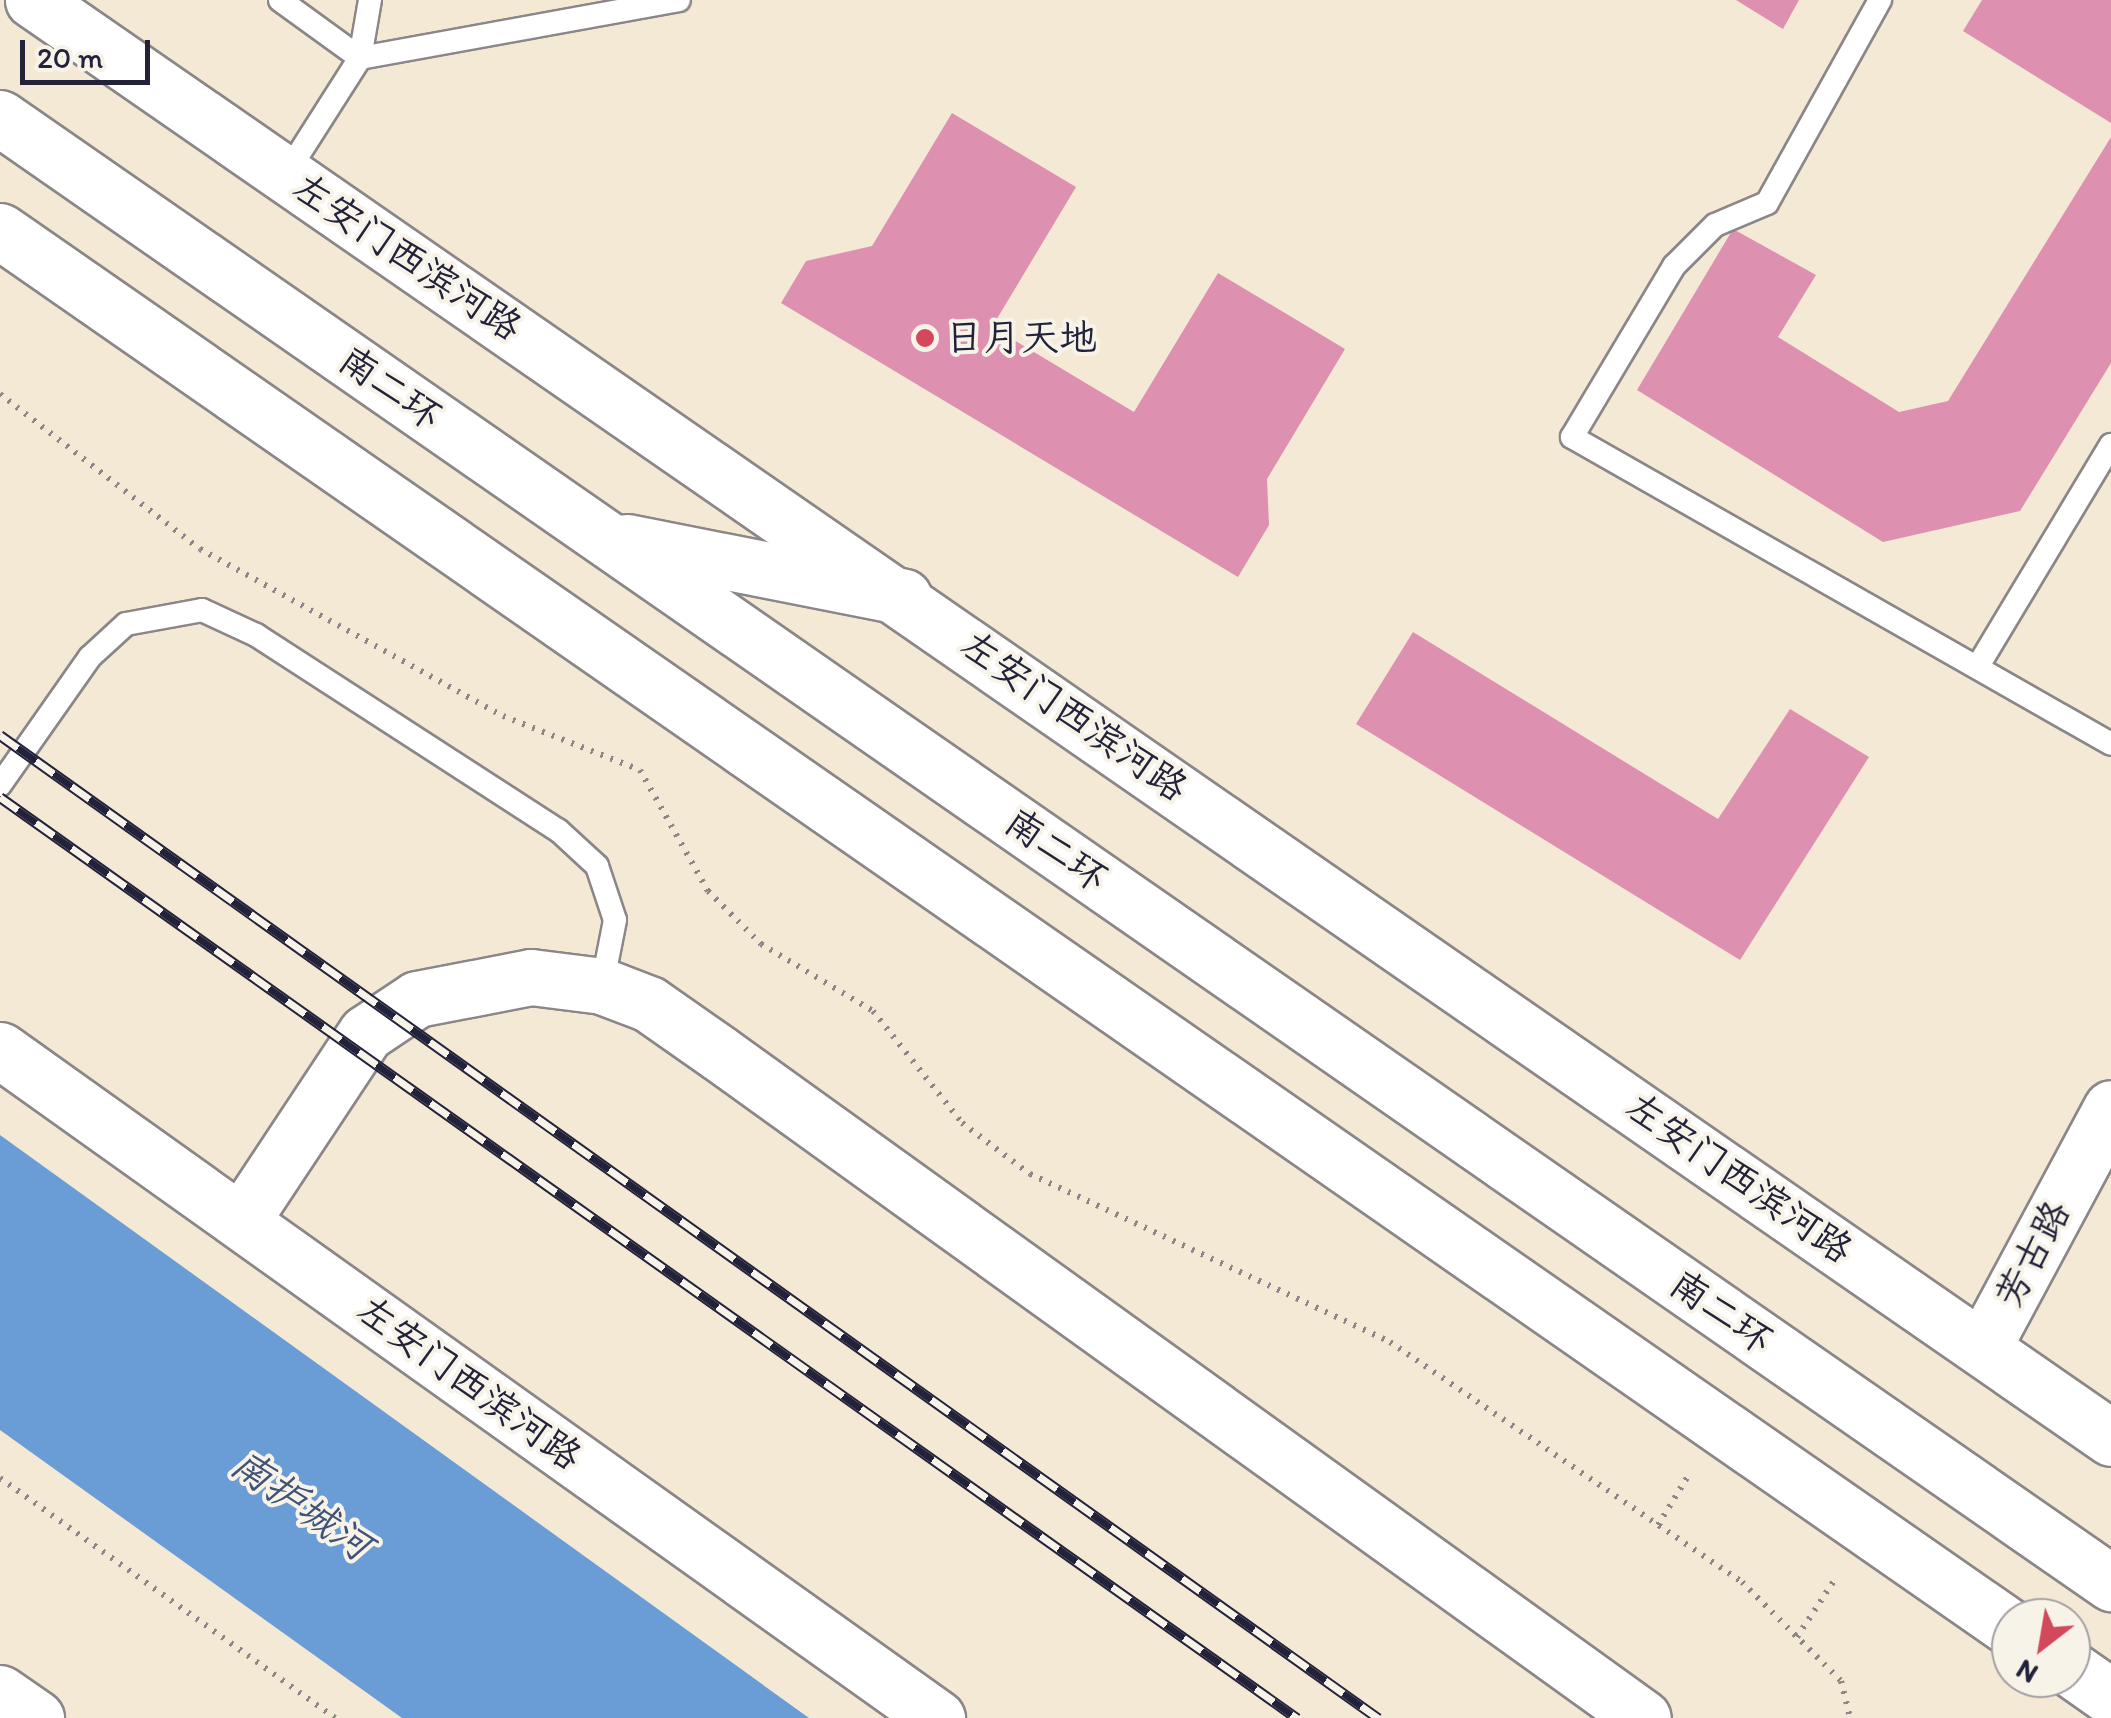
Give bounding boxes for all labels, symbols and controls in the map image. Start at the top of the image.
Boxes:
scale bar [25,20,155,82]
text: 20 m [37,39,103,76]
street label: 左安门西滨河路 [284,164,530,350]
place label: 日月天地 [945,315,1097,361]
marker: 日月天地 [914,327,936,349]
street label: 南二环 [330,337,450,439]
street label: 左安门西滨河路 [952,621,1196,811]
street label: 南二环 [996,799,1116,901]
street label: 左安门西滨河路 [1617,1083,1861,1273]
street label: 芳古路 [1986,1193,2080,1315]
street label: 南二环 [1661,1261,1781,1363]
street label: 左安门西滨河路 [348,1286,590,1480]
water label: 南护城河 [223,1438,381,1570]
north arrow [1991,1598,2091,1698]
text: N [2010,1653,2043,1691]

